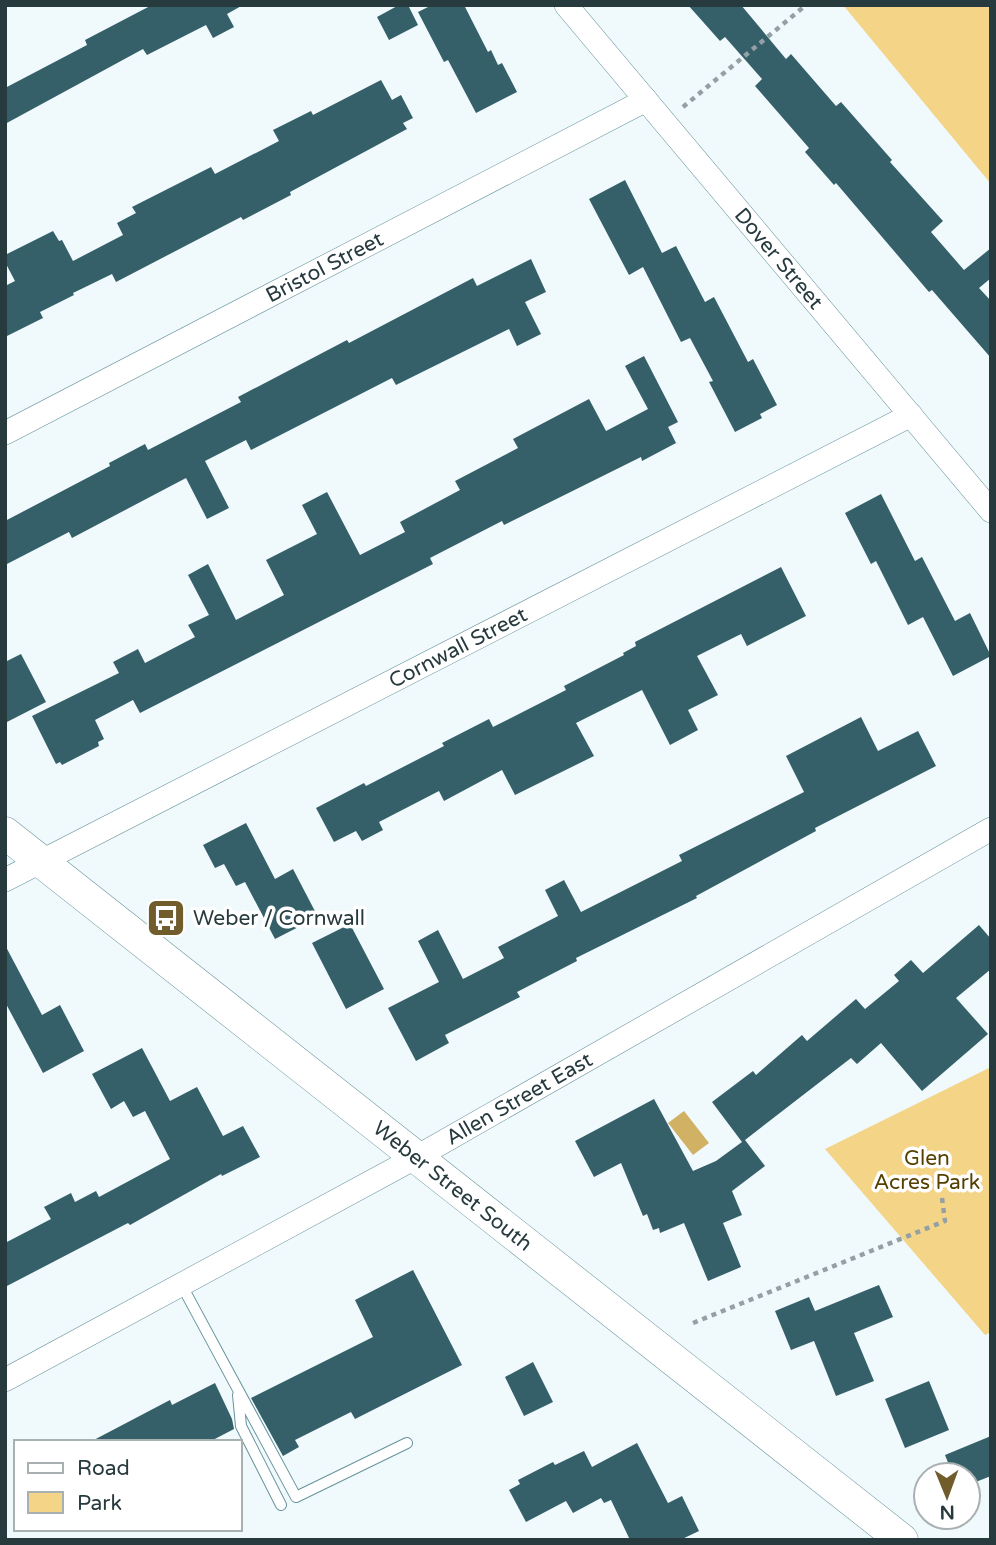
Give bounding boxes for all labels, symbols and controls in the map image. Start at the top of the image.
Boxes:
street label: Dover Street [729,203,828,314]
street label: Bristol Street [261,226,388,308]
street label: Cornwall Street [385,602,531,693]
bus stop icon: Weber / Cornwall [145,897,187,939]
place label: Weber / Cornwall [193,906,365,931]
street label: Allen Street East [441,1047,597,1150]
street label: Weber Street South [368,1115,537,1256]
park label: Glen Acres Park [874,1146,980,1195]
legend [14,1440,242,1531]
text: Road [77,1456,130,1481]
north arrow [912,1461,982,1531]
text: Park [77,1491,122,1516]
text: N [939,1501,955,1523]

